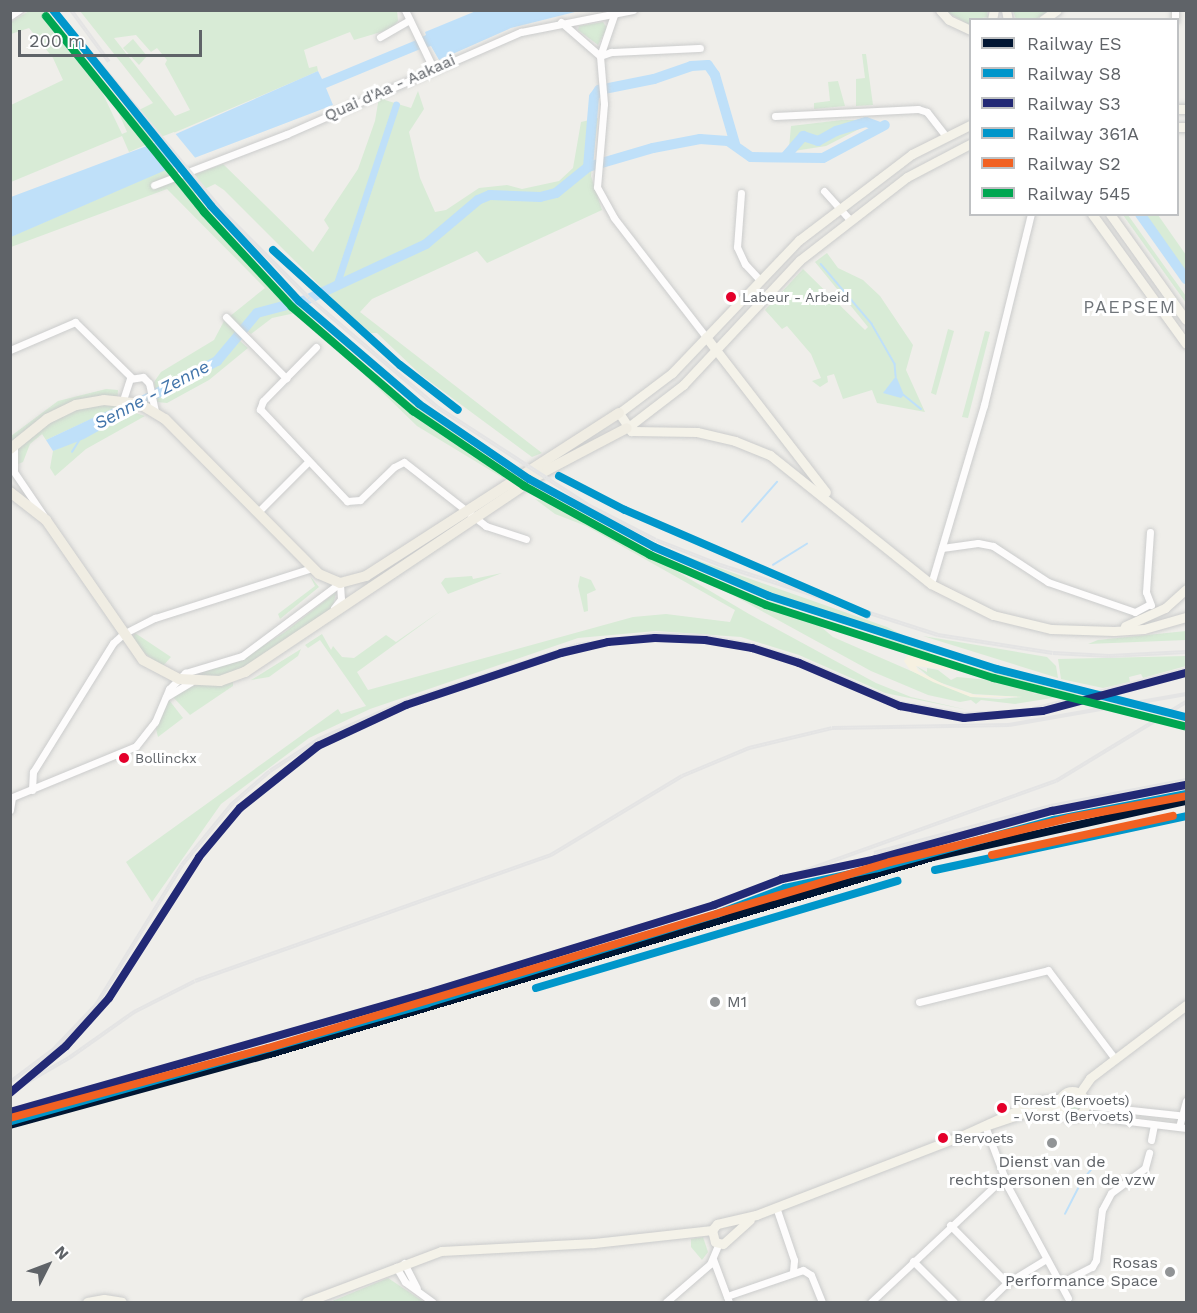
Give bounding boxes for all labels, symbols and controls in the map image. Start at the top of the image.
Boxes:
scale bar [21,18,206,56]
legend [969,18,1179,216]
text: 200 m [29,30,85,51]
text: Railway ES [1027,33,1122,54]
street label: Quai d'Aa - Aakaai [321,50,459,126]
text: Railway S8 [1027,63,1121,84]
text: Railway S3 [1027,93,1121,114]
text: Railway 361A [1027,123,1139,144]
text: Railway S2 [1027,153,1121,174]
text: Railway 545 [1027,183,1131,204]
place label: Labeur - Arbeid [742,289,850,305]
marker: Labeur - Arbeid [725,291,737,303]
district label: PAEPSEM [1083,296,1177,318]
water label: Senne - Zenne [91,356,213,434]
place label: Bollinckx [135,750,197,766]
marker: Bollinckx [118,752,130,764]
place label: M1 [727,992,747,1012]
marker: M1 [708,995,722,1009]
place label: Forest (Bervoets) - Vorst (Bervoets) [1013,1092,1134,1124]
marker: Forest (Bervoets) - Vorst (Bervoets) [996,1102,1008,1114]
place label: Bervoets [954,1130,1014,1146]
marker: Bervoets [937,1132,949,1144]
marker: Dienst van de rechtspersonen en de vzw [1045,1136,1059,1150]
place label: Dienst van de rechtspersonen en de vzw [949,1152,1155,1190]
north arrow [18,1235,78,1295]
text: N [51,1242,73,1263]
place label: Rosas Performance Space [1005,1253,1158,1291]
marker: Rosas Performance Space [1163,1265,1177,1279]

